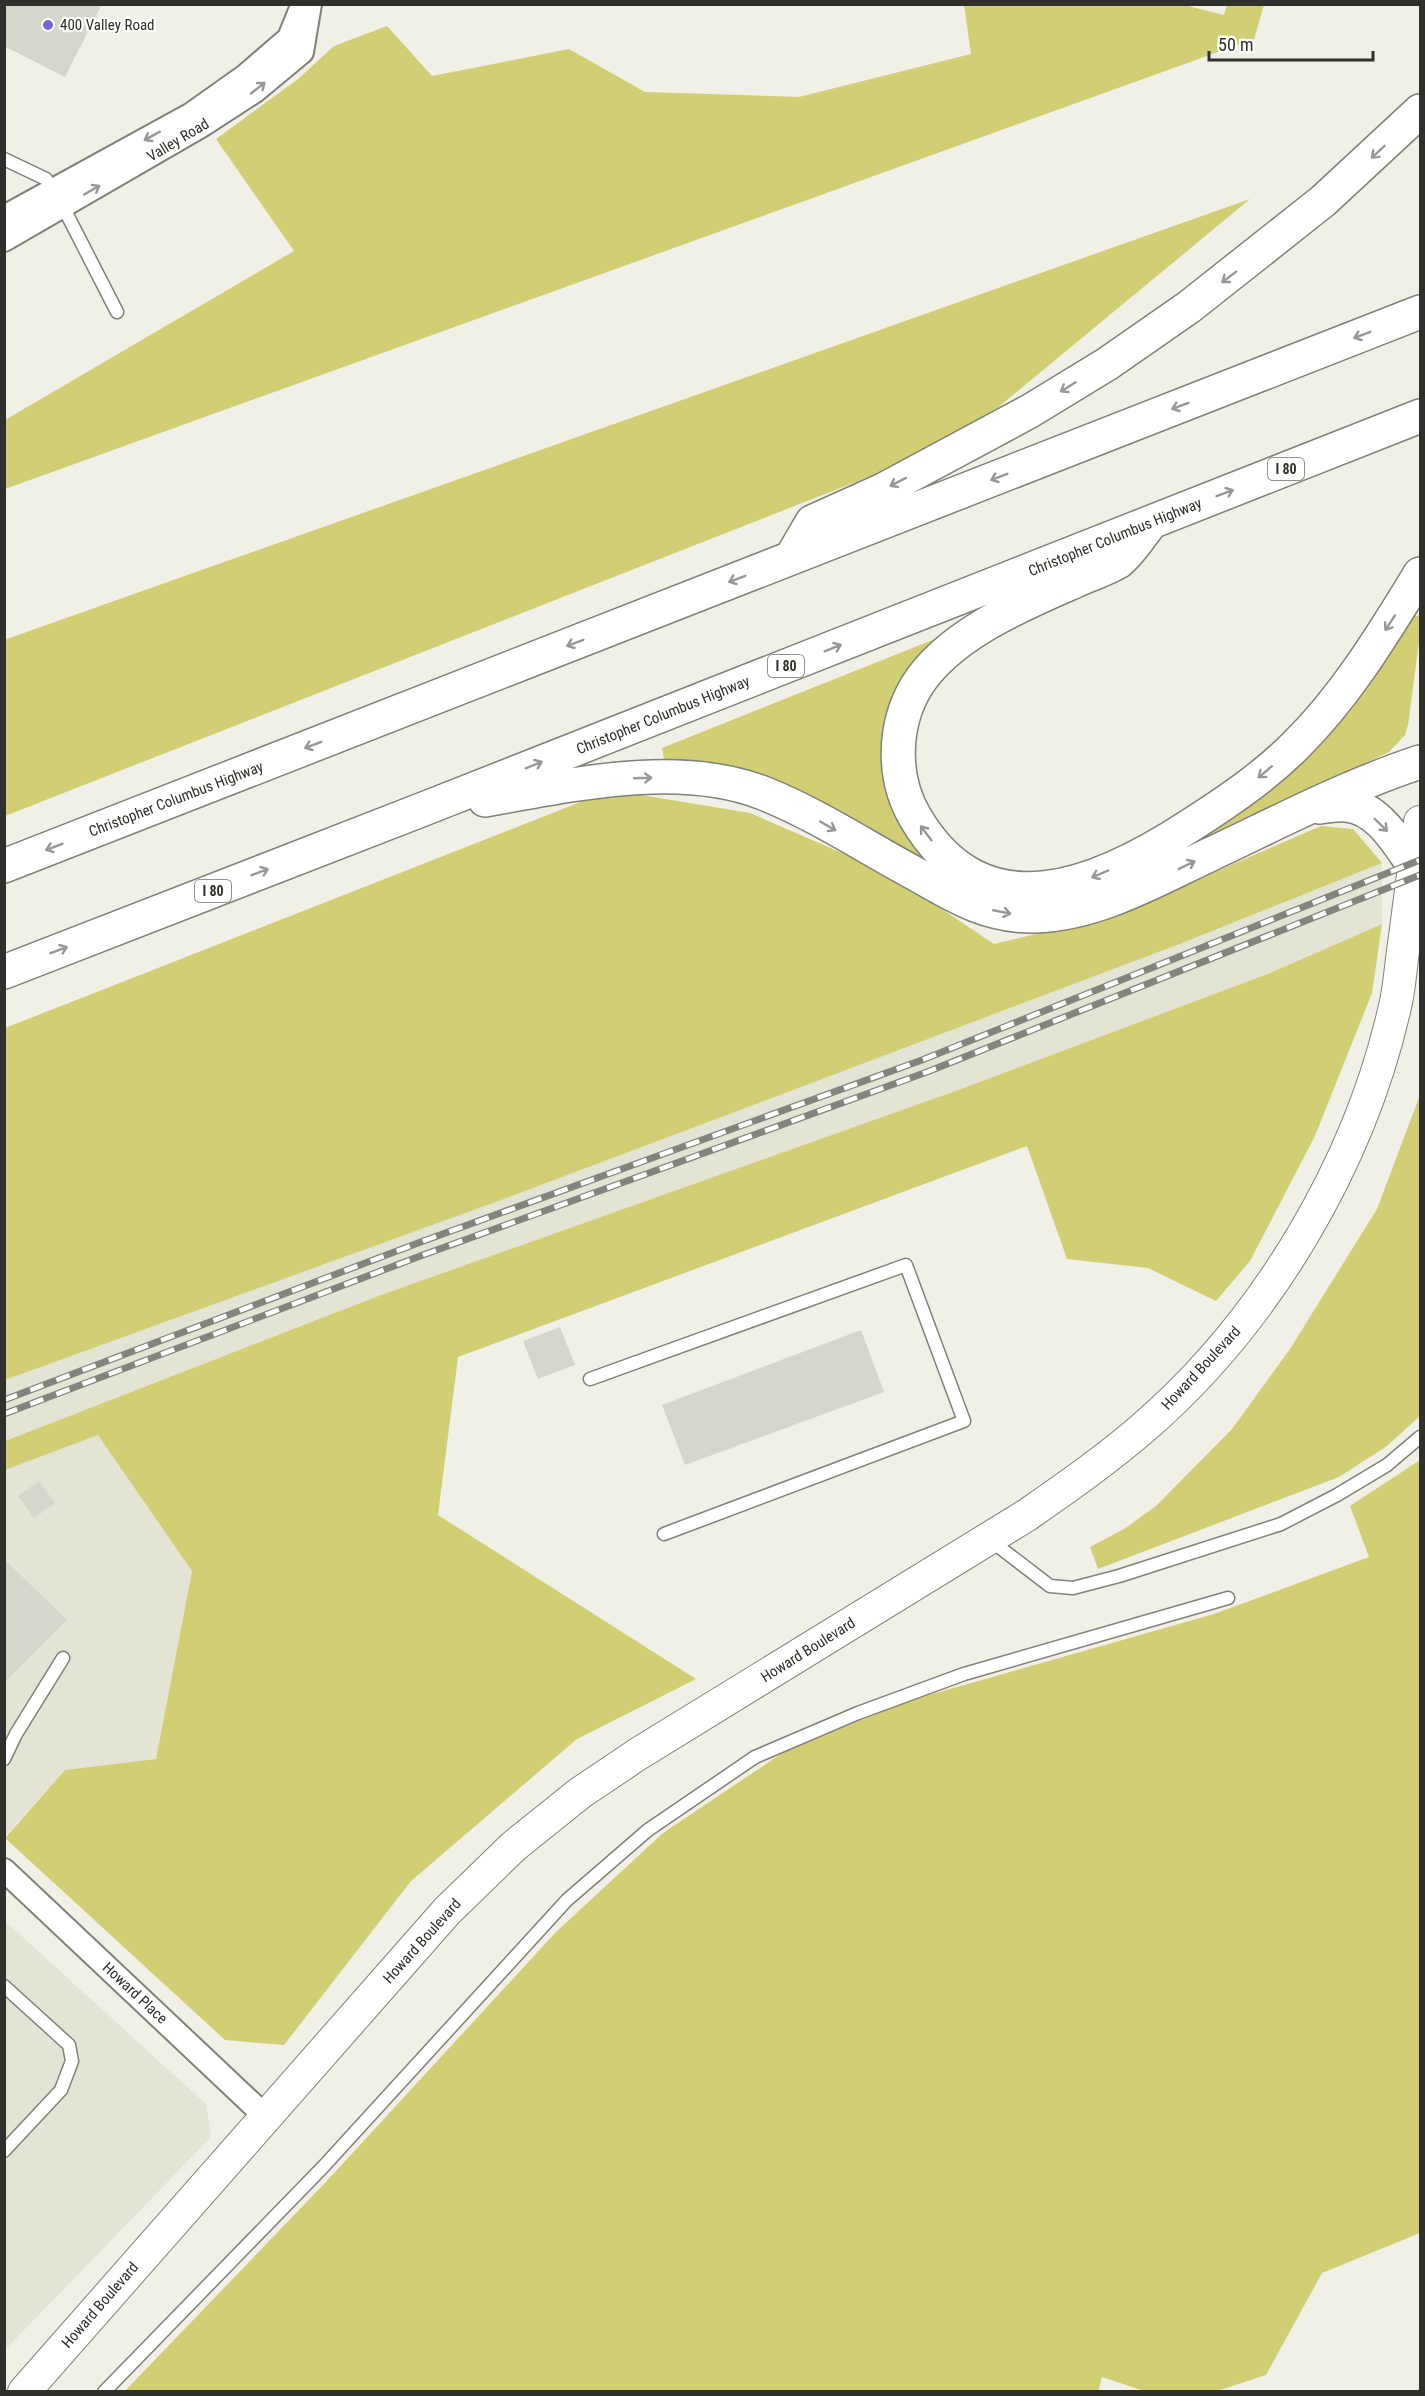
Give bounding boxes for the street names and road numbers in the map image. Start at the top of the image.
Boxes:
street label: Valley Road [144,115,212,165]
road number: I 80 [1268,458,1304,480]
street label: Christopher Columbus Highway [1026,494,1204,580]
road number: I 80 [768,655,804,677]
street label: Christopher Columbus Highway [574,672,752,758]
street label: Christopher Columbus Highway [86,757,266,841]
road number: I 80 [195,880,231,902]
street label: Howard Boulevard [1158,1322,1244,1414]
street label: Howard Boulevard [758,1614,858,1686]
street label: Howard Boulevard [379,1895,465,1987]
street label: Howard Place [99,1958,171,2028]
street label: Howard Boulevard [58,2258,142,2352]

